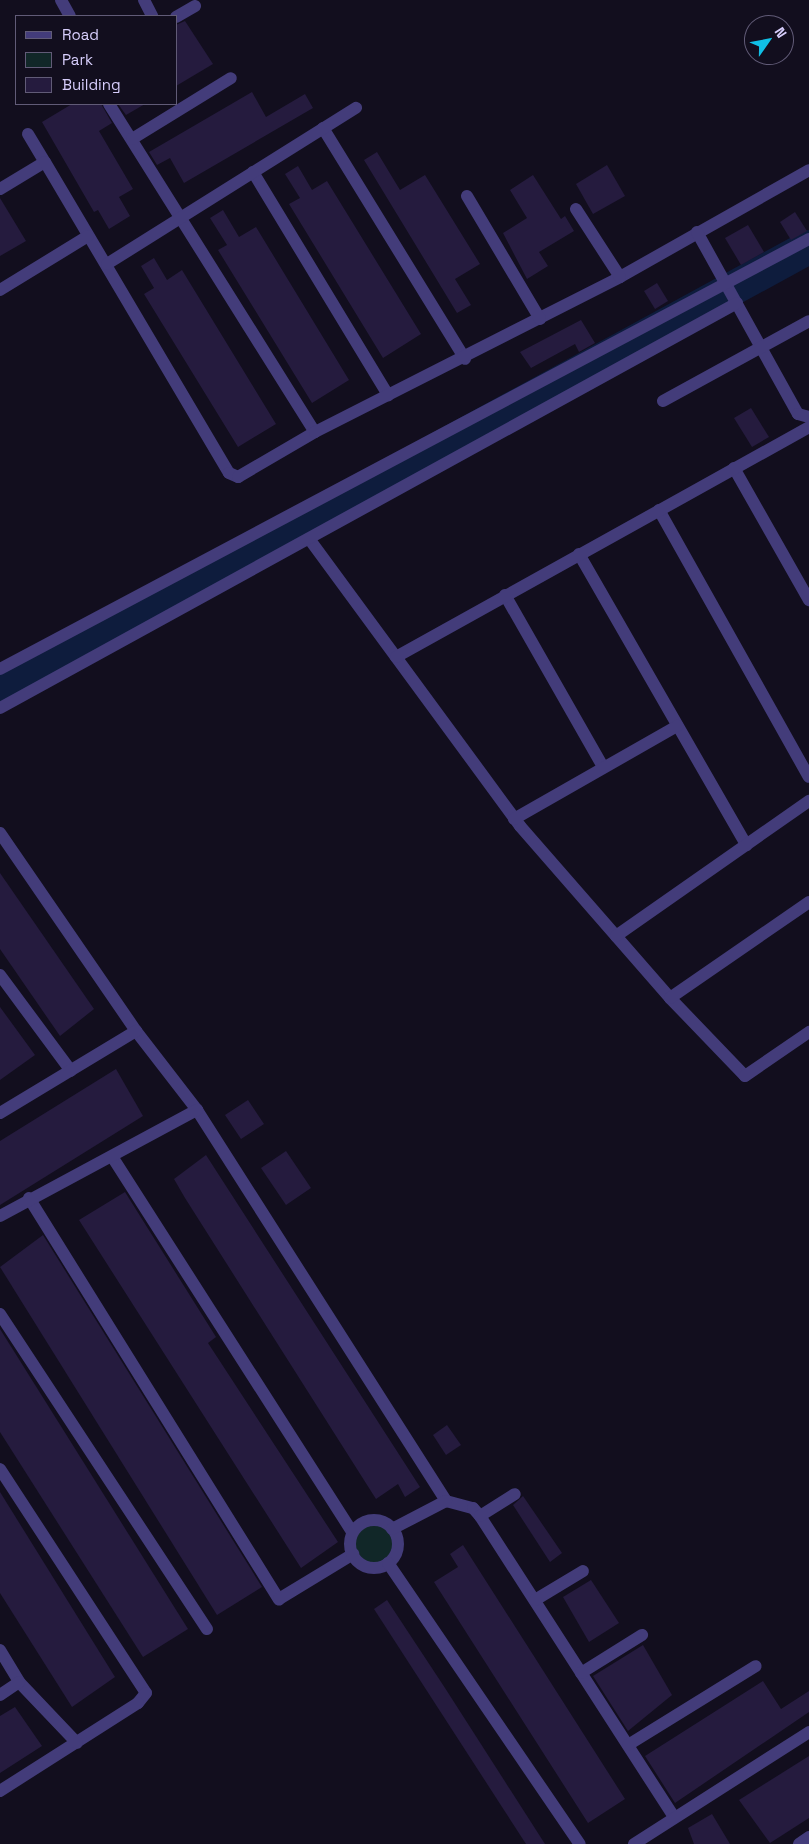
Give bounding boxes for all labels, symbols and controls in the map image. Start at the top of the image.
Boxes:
legend [15,15,178,105]
north arrow [744,15,794,65]
text: N [771,24,791,41]
text: Road [62,25,99,44]
text: Park [62,50,93,69]
text: Building [62,75,121,94]

